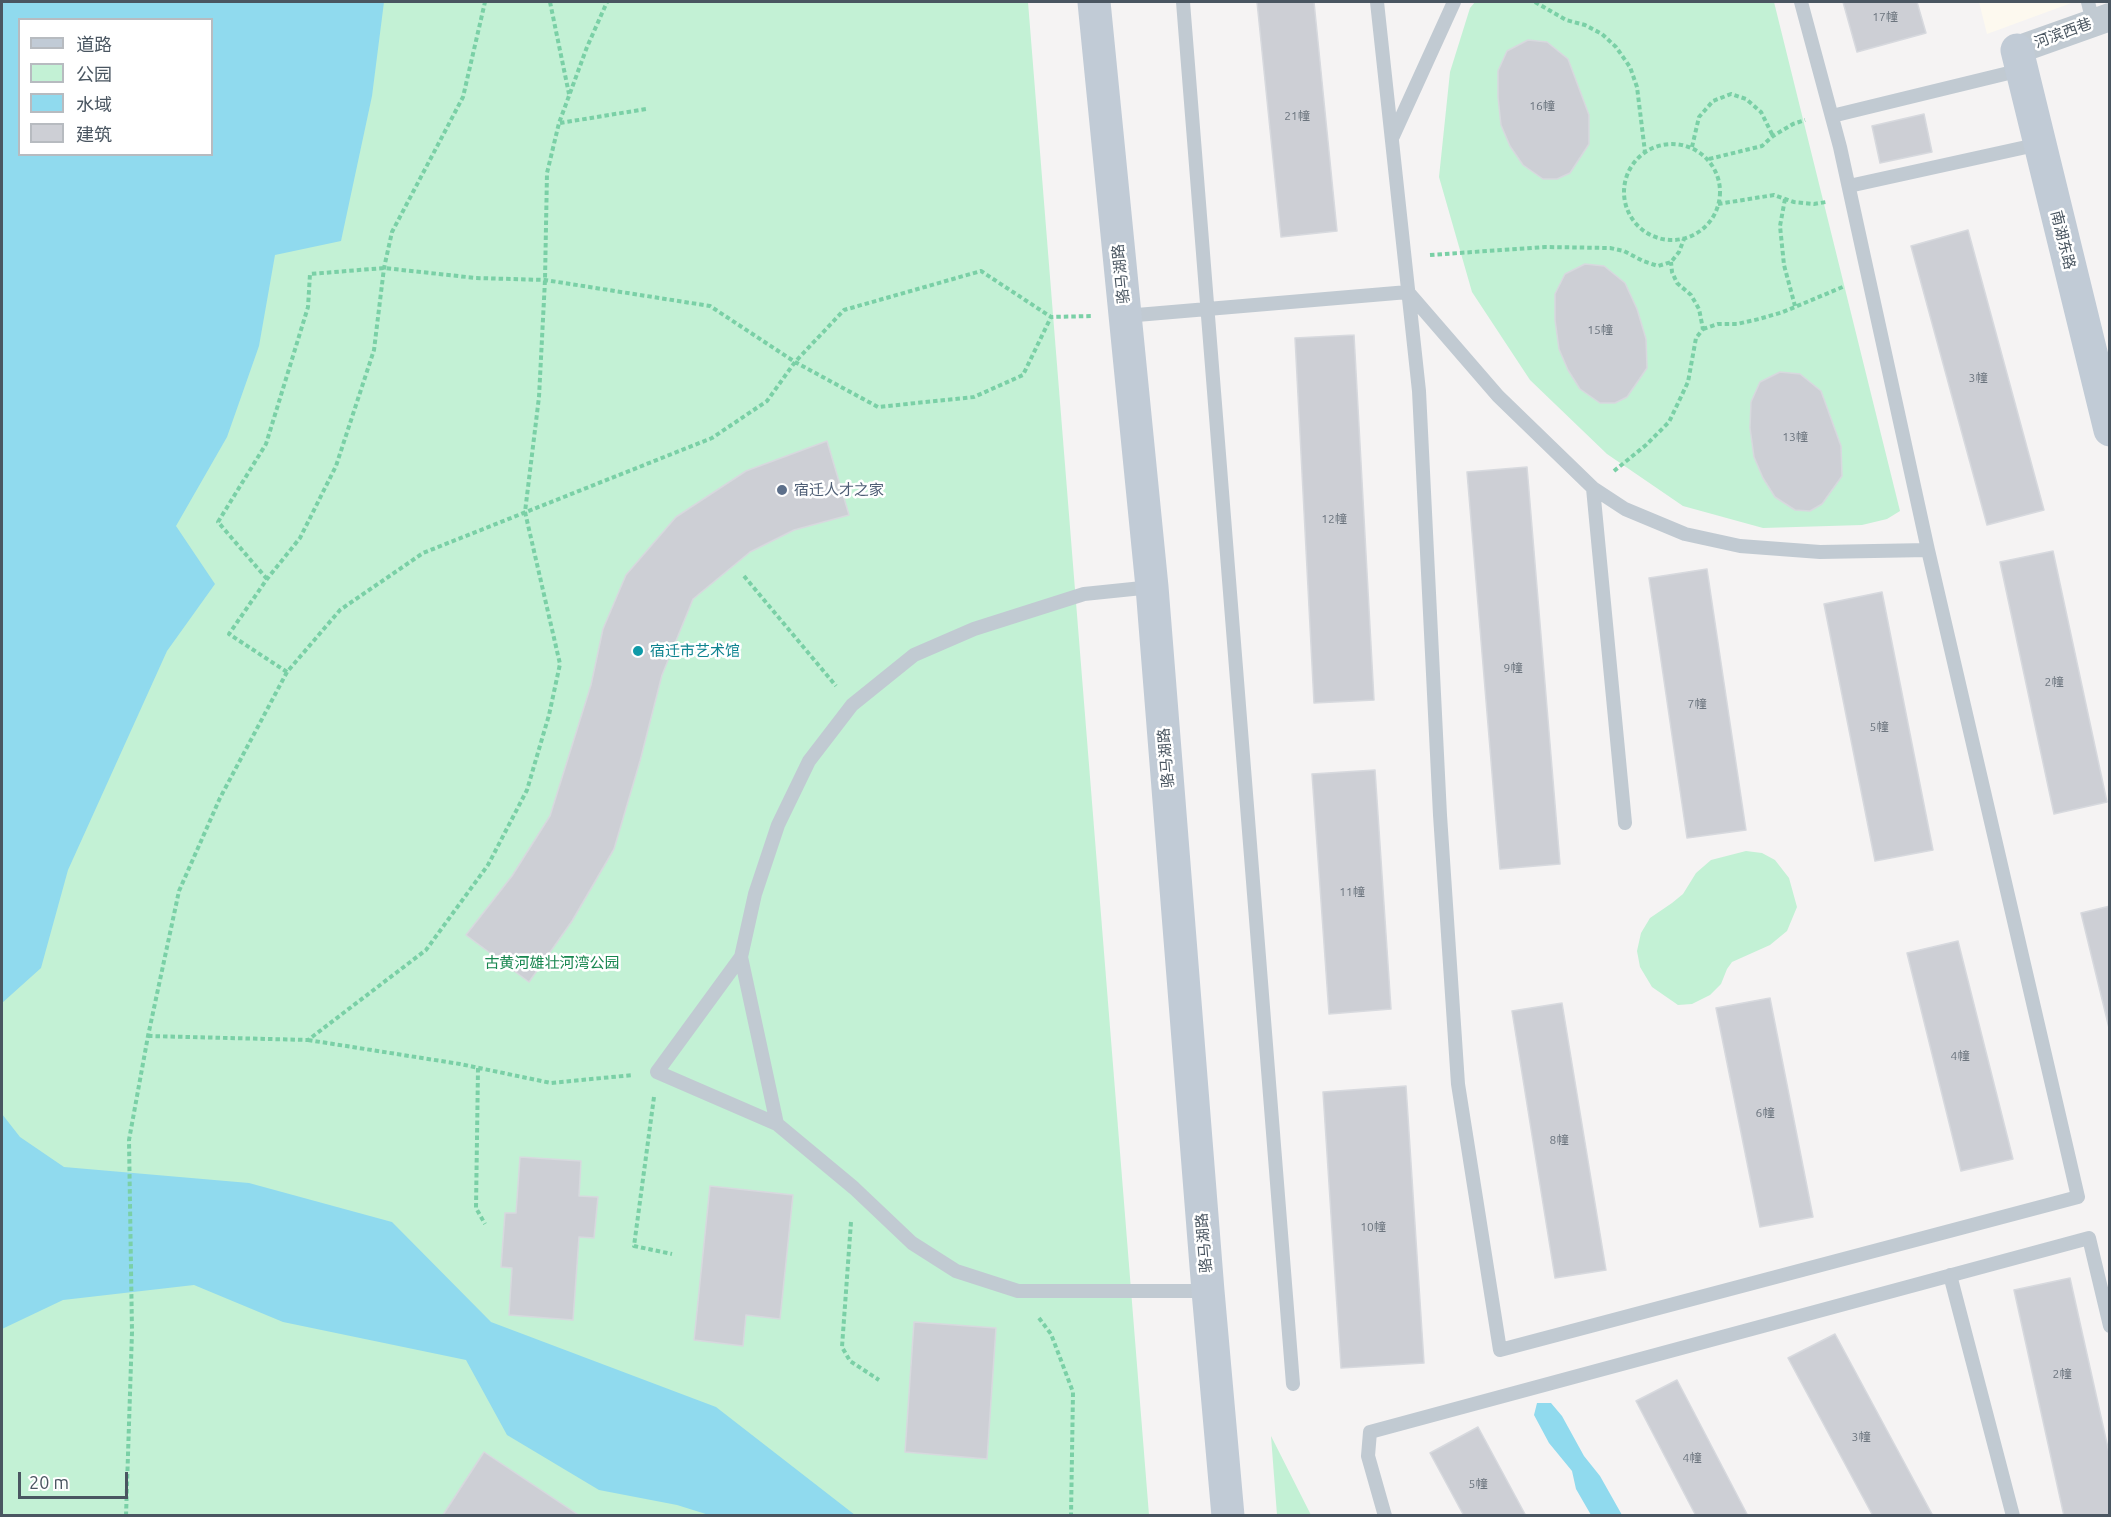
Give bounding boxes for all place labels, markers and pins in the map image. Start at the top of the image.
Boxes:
place label: 宿迁人才之家 [794,481,884,499]
marker: 宿迁人才之家 [775,483,789,497]
place label: 宿迁市艺术馆 [650,642,740,660]
marker: 宿迁市艺术馆 [631,644,645,658]

